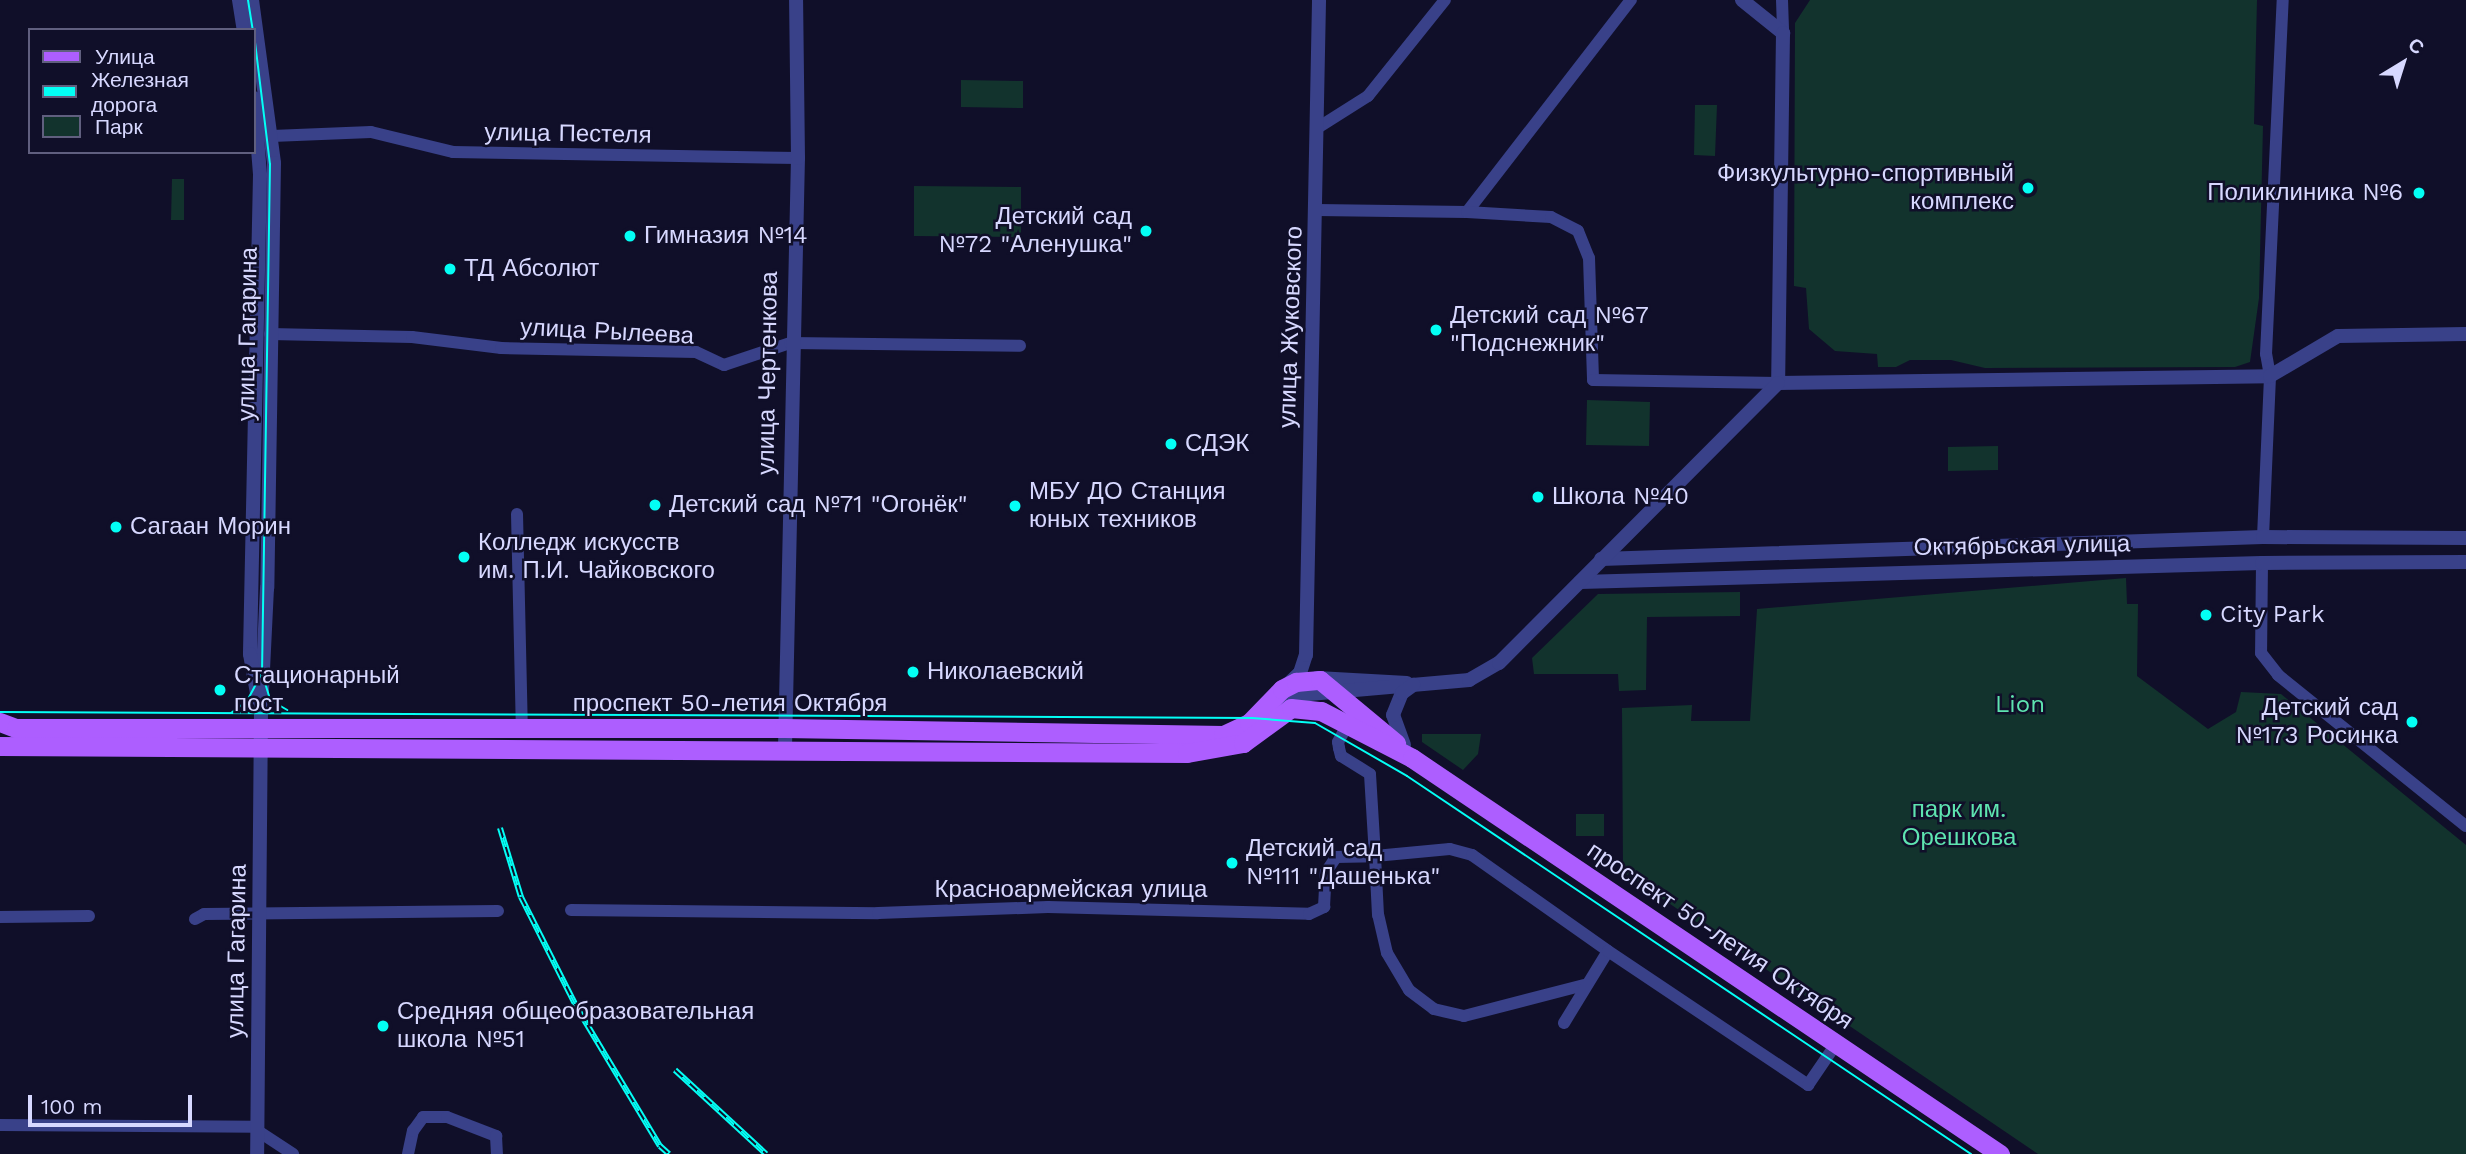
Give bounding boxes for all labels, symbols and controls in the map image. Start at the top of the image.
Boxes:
legend [28,28,256,154]
north arrow [2368,28,2438,98]
text: С [2404,33,2429,59]
text: Улица [95,44,155,69]
text: Железная дорога [91,67,189,117]
text: Парк [95,114,143,139]
street label: улица Пестеля [484,118,652,150]
place label: Физкультурно-спортивный комплекс [1717,160,2014,216]
place label: Поликлиника №6 [2207,179,2403,207]
marker: Физкультурно-спортивный комплекс [2020,180,2036,196]
marker: Поликлиника №6 [2409,183,2429,203]
place label: Детский сад №72 "Аленушка" [939,203,1132,259]
place label: Гимназия №14 [644,222,808,250]
marker: Детский сад №72 "Аленушка" [1138,223,1154,239]
street label: улица Жуковского [1273,225,1309,429]
marker: Гимназия №14 [622,228,638,244]
street label: улица Гагарина [232,247,264,421]
place label: ТД Абсолют [464,255,599,283]
marker: ТД Абсолют [442,261,458,277]
street label: улица Чертенкова [752,271,784,475]
place label: Детский сад №67 "Подснежник" [1450,302,1649,358]
street label: улица Рылеева [519,313,695,351]
marker: Детский сад №67 "Подснежник" [1428,322,1444,338]
place label: СДЭК [1185,430,1249,458]
marker: СДЭК [1163,436,1179,452]
place label: МБУ ДО Станция юных техников [1029,478,1226,534]
place label: Школа №40 [1552,483,1689,511]
marker: Школа №40 [1530,489,1546,505]
place label: Детский сад №71 "Огонёк" [669,491,968,519]
marker: Детский сад №71 "Огонёк" [647,497,663,513]
marker: МБУ ДО Станция юных техников [1007,498,1023,514]
place label: Сагаан Морин [130,513,291,541]
marker: Сагаан Морин [108,519,124,535]
place label: Колледж искусств им. П.И. Чайковского [478,529,715,585]
street label: Октябрьская улица [1913,530,2131,562]
marker: Колледж искусств им. П.И. Чайковского [456,549,472,565]
place label: City Park [2220,601,2325,629]
marker: City Park [2198,607,2214,623]
place label: Николаевский [927,658,1084,686]
place label: Стационарный пост [234,662,400,718]
marker: Николаевский [905,664,921,680]
marker: Стационарный пост [212,682,228,698]
street label: проспект 50-летия Октября [573,690,887,718]
park label: Lion [1995,691,2045,719]
place label: Детский сад №173 Росинка [2235,694,2398,750]
marker: Детский сад №173 Росинка [2404,714,2420,730]
park label: парк им. Орешкова [1902,796,2016,852]
place label: Детский сад №111 "Дашенька" [1246,835,1440,891]
street label: проспект 50-летия Октября [1582,836,1858,1036]
marker: Детский сад №111 "Дашенька" [1224,855,1240,871]
street label: улица Гагарина [221,864,253,1038]
street label: Красноармейская улица [935,876,1207,904]
place label: Средняя общеобразовательная школа №51 [397,998,754,1054]
marker: Средняя общеобразовательная школа №51 [375,1018,391,1034]
scale bar [32,1080,196,1124]
text: 100 m [41,1094,103,1119]

